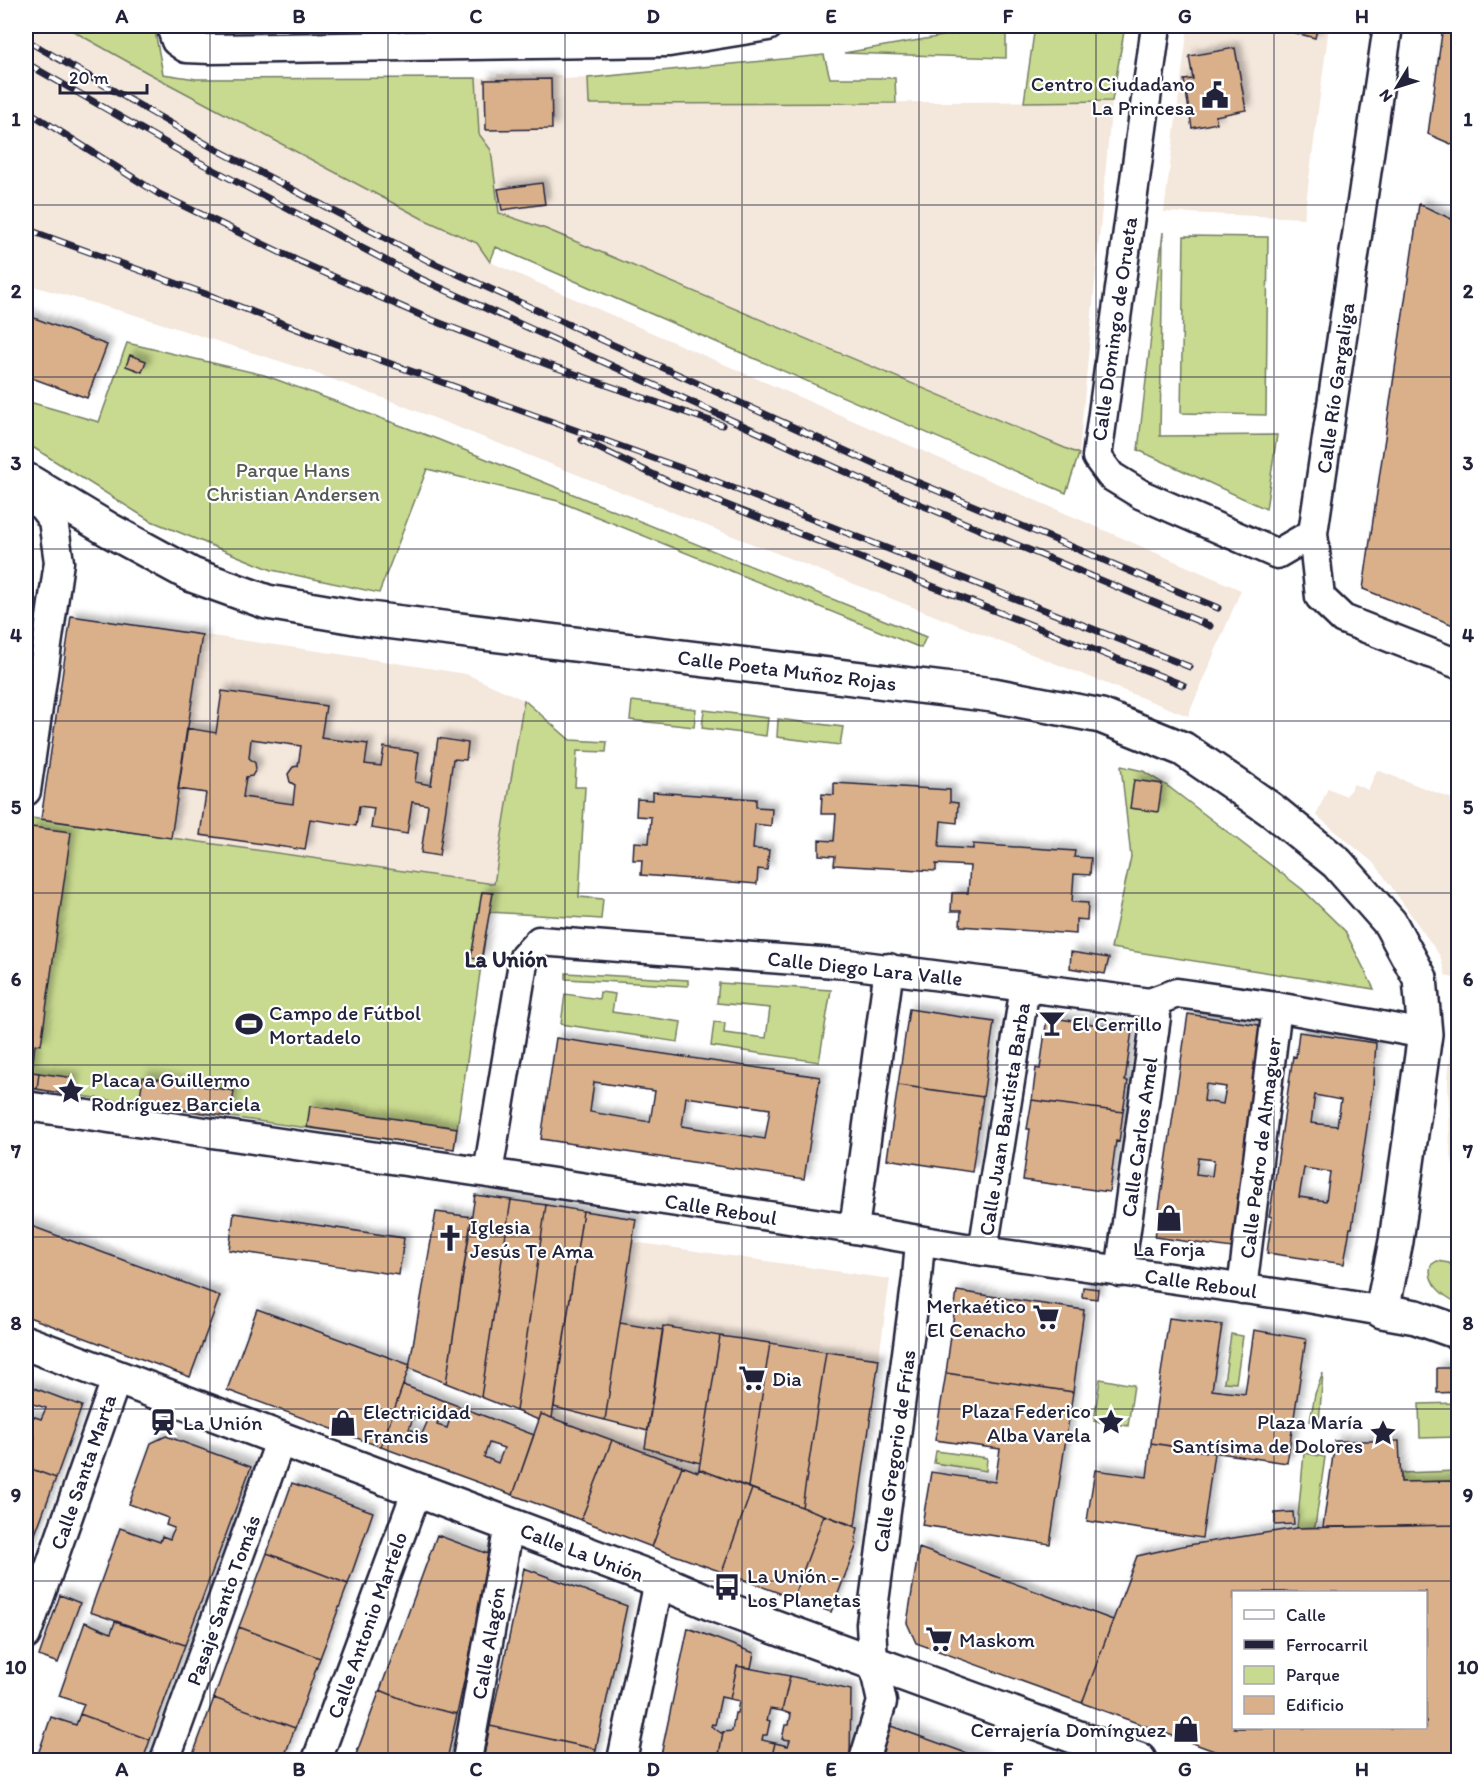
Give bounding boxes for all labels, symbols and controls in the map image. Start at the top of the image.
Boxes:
text: A [115,4,129,28]
text: B [293,4,306,28]
text: C [470,4,483,28]
text: D [646,4,660,28]
text: E [825,4,837,28]
text: F [1003,4,1014,28]
text: G [1178,4,1192,28]
text: H [1355,4,1369,28]
scale bar [60,57,147,95]
north arrow [1367,57,1427,117]
text: 20 m [69,67,109,89]
place label: Centro Ciudadano La Princesa [1031,71,1195,120]
public building icon: Centro Ciudadano La Princesa [1200,80,1230,110]
text: N [1375,86,1396,106]
text: 1 [11,107,21,131]
text: 1 [1463,107,1473,131]
street label: Calle Domingo de Orueta [1086,215,1142,443]
text: 2 [11,279,22,303]
text: 2 [1463,279,1474,303]
street label: Calle Río Gargaliga [1311,301,1359,475]
text: 3 [11,451,22,475]
text: 3 [1463,451,1474,475]
park label: Parque Hans Christian Andersen [206,457,380,506]
text: 4 [10,623,22,647]
text: 4 [1462,623,1474,647]
street label: Calle Poeta Muñoz Rojas [676,644,898,696]
text: 5 [11,795,22,819]
text: 5 [1463,795,1474,819]
street label: Calle Diego Lara Valle [766,945,964,991]
district label: La Unión [464,946,548,973]
text: 6 [11,967,22,991]
text: 6 [1463,967,1474,991]
place label: Campo de Fútbol Mortadelo [269,1000,421,1049]
street label: Calle Juan Bautista Barba [973,1000,1035,1237]
bar icon: El Cerrillo [1037,1008,1067,1038]
sports icon: Campo de Fútbol Mortadelo [234,1009,264,1039]
place label: El Cerrillo [1072,1011,1162,1036]
street label: Calle Pedro de Almaguer [1234,1035,1286,1260]
street label: Calle Carlos Amel [1115,1055,1163,1219]
place label: Placa a Guillermo Rodríguez Barciela [91,1067,261,1116]
place icon: Placa a Guillermo Rodríguez Barciela [56,1076,86,1106]
text: 7 [10,1139,21,1163]
text: 7 [1462,1139,1473,1163]
street label: Calle Reboul [663,1188,779,1230]
shop icon: La Forja [1154,1203,1184,1233]
place label: Iglesia Jesús Te Ama [470,1214,594,1263]
church icon: Iglesia Jesús Te Ama [435,1223,465,1253]
place label: La Forja [1133,1236,1205,1261]
street label: Calle Reboul [1143,1263,1259,1303]
place label: Merkaético El Cenacho [926,1293,1026,1342]
supermarket icon: Merkaético El Cenacho [1031,1302,1061,1332]
text: 8 [11,1311,22,1335]
text: 8 [1463,1311,1474,1335]
street label: Calle Gregorio de Frías [867,1348,921,1554]
supermarket icon: Dia [737,1363,767,1393]
place label: Dia [772,1366,802,1391]
street label: Calle Santa Marta [45,1391,121,1553]
place label: Plaza Federico Alba Varela [961,1398,1091,1447]
place label: Electricidad Francis [363,1399,471,1448]
station icon: La Unión [148,1407,178,1437]
place icon: Plaza Federico Alba Varela [1096,1407,1126,1437]
shop icon: Electricidad Francis [328,1408,358,1438]
place label: Plaza María Santísima de Dolores [1172,1409,1363,1458]
place label: La Unión [183,1410,262,1435]
place icon: Plaza María Santísima de Dolores [1368,1418,1398,1448]
text: 9 [11,1483,21,1507]
text: 9 [1463,1483,1473,1507]
street label: Pasaje Santo Tomás [181,1511,265,1689]
street label: Calle La Unión [517,1517,647,1587]
street label: Calle Antonio Martelo [322,1528,412,1722]
place label: La Unión - Los Planetas [747,1563,861,1612]
bus stop icon: La Unión - Los Planetas [712,1572,742,1602]
street label: Calle Alagón [466,1585,510,1701]
legend [1232,1591,1427,1729]
text: Calle [1286,1604,1326,1626]
supermarket icon: Maskom [924,1624,954,1654]
place label: Maskom [959,1627,1035,1652]
text: Ferrocarril [1286,1634,1368,1656]
text: 10 [5,1655,27,1679]
text: 10 [1457,1655,1479,1679]
text: Parque [1286,1664,1340,1686]
text: Edificio [1286,1694,1344,1716]
shop icon: Cerrajería Domínguez [1171,1714,1201,1744]
place label: Cerrajería Domínguez [970,1717,1166,1742]
text: A [115,1757,129,1781]
text: B [293,1757,306,1781]
text: C [470,1757,483,1781]
text: D [646,1757,660,1781]
text: E [825,1757,837,1781]
text: F [1003,1757,1014,1781]
text: G [1178,1757,1192,1781]
text: H [1355,1757,1369,1781]

